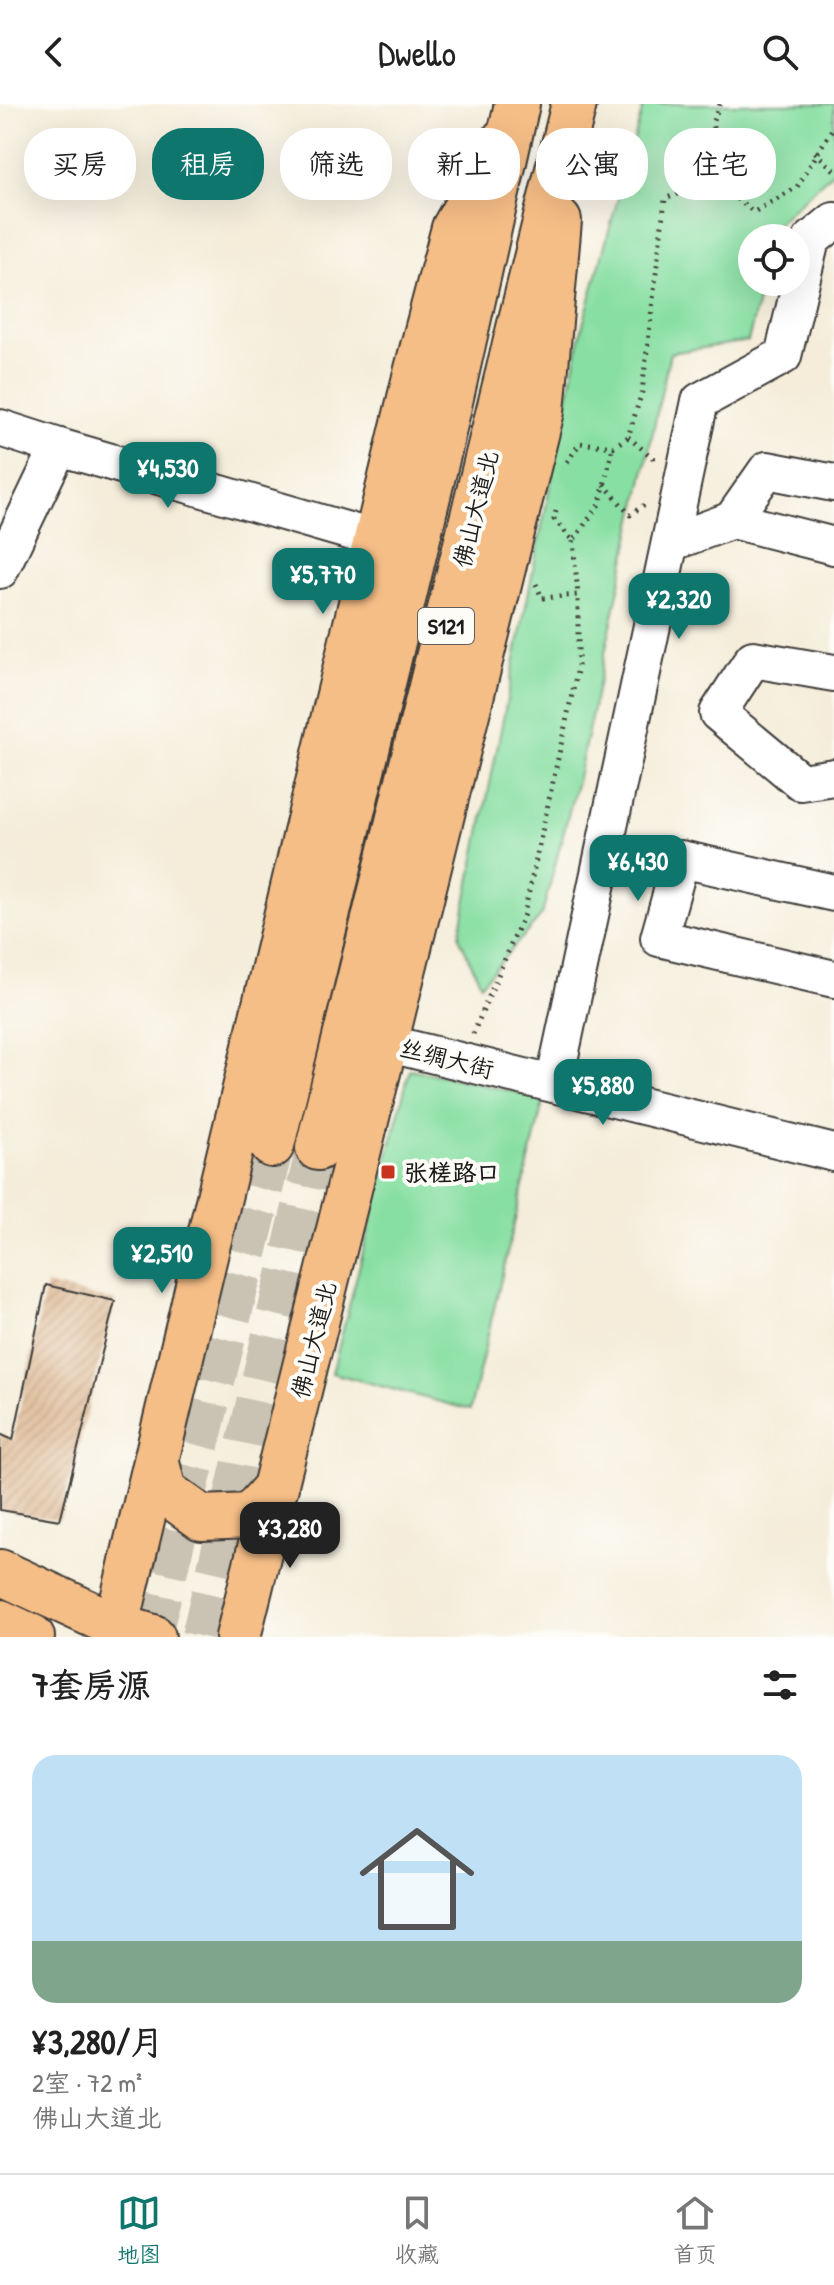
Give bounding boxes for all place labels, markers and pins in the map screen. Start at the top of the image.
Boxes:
pin: ¥4,530 [103,442,233,510]
pin: ¥5,770 [258,548,388,616]
pin: ¥2,320 [614,573,744,641]
pin: ¥6,430 [573,835,703,903]
pin: ¥5,880 [538,1059,668,1127]
place label: 张槎路口 [404,1156,500,1188]
marker: 张槎路口 [379,1163,397,1181]
pin: ¥2,510 [97,1227,227,1295]
pin: ¥3,280 [225,1502,355,1570]

